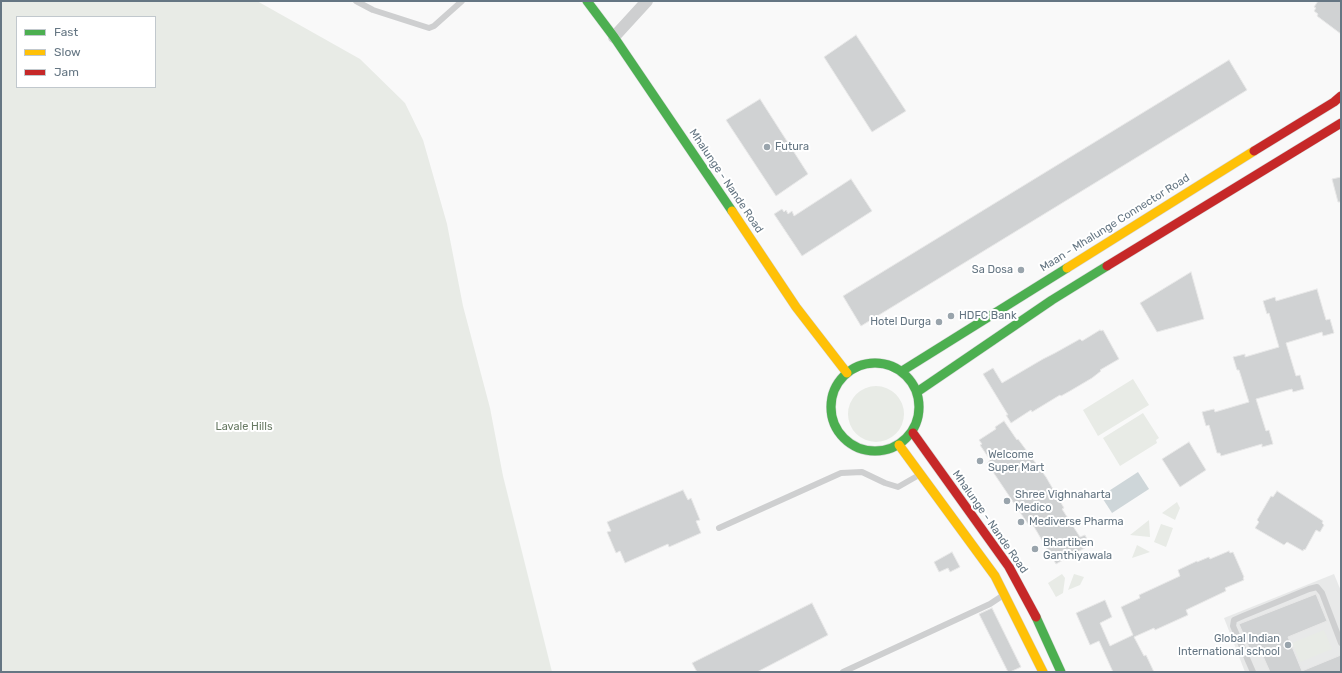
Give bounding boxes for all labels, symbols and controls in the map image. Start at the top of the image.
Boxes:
legend [16,16,156,88]
text: Fast [54,25,78,39]
text: Slow [54,45,81,59]
text: Jam [54,65,79,79]
street label: Mhalunge - Nande Road [686,126,766,236]
place label: Futura [775,140,809,154]
marker: Futura [762,142,772,152]
street label: Maan - Mhalunge Connector Road [1038,171,1192,275]
place label: Sa Dosa [972,263,1013,277]
marker: Sa Dosa [1016,265,1026,275]
place label: HDFC Bank [959,309,1017,323]
marker: HDFC Bank [946,311,956,321]
place label: Hotel Durga [870,315,931,329]
marker: Hotel Durga [934,317,944,327]
park label: Lavale Hills [215,420,273,434]
place label: Welcome Super Mart [988,448,1044,474]
marker: Welcome Super Mart [975,456,985,466]
street label: Mhalunge - Nande Road [949,468,1031,576]
place label: Shree Vighnaharta Medico [1015,488,1111,514]
marker: Shree Vighnaharta Medico [1002,496,1012,506]
place label: Mediverse Pharma [1029,515,1124,529]
marker: Mediverse Pharma [1016,517,1026,527]
place label: Bhartiben Ganthiyawala [1043,536,1112,562]
marker: Bhartiben Ganthiyawala [1030,544,1040,554]
place label: Global Indian International school [1178,632,1280,658]
marker: Global Indian International school [1283,640,1293,650]

